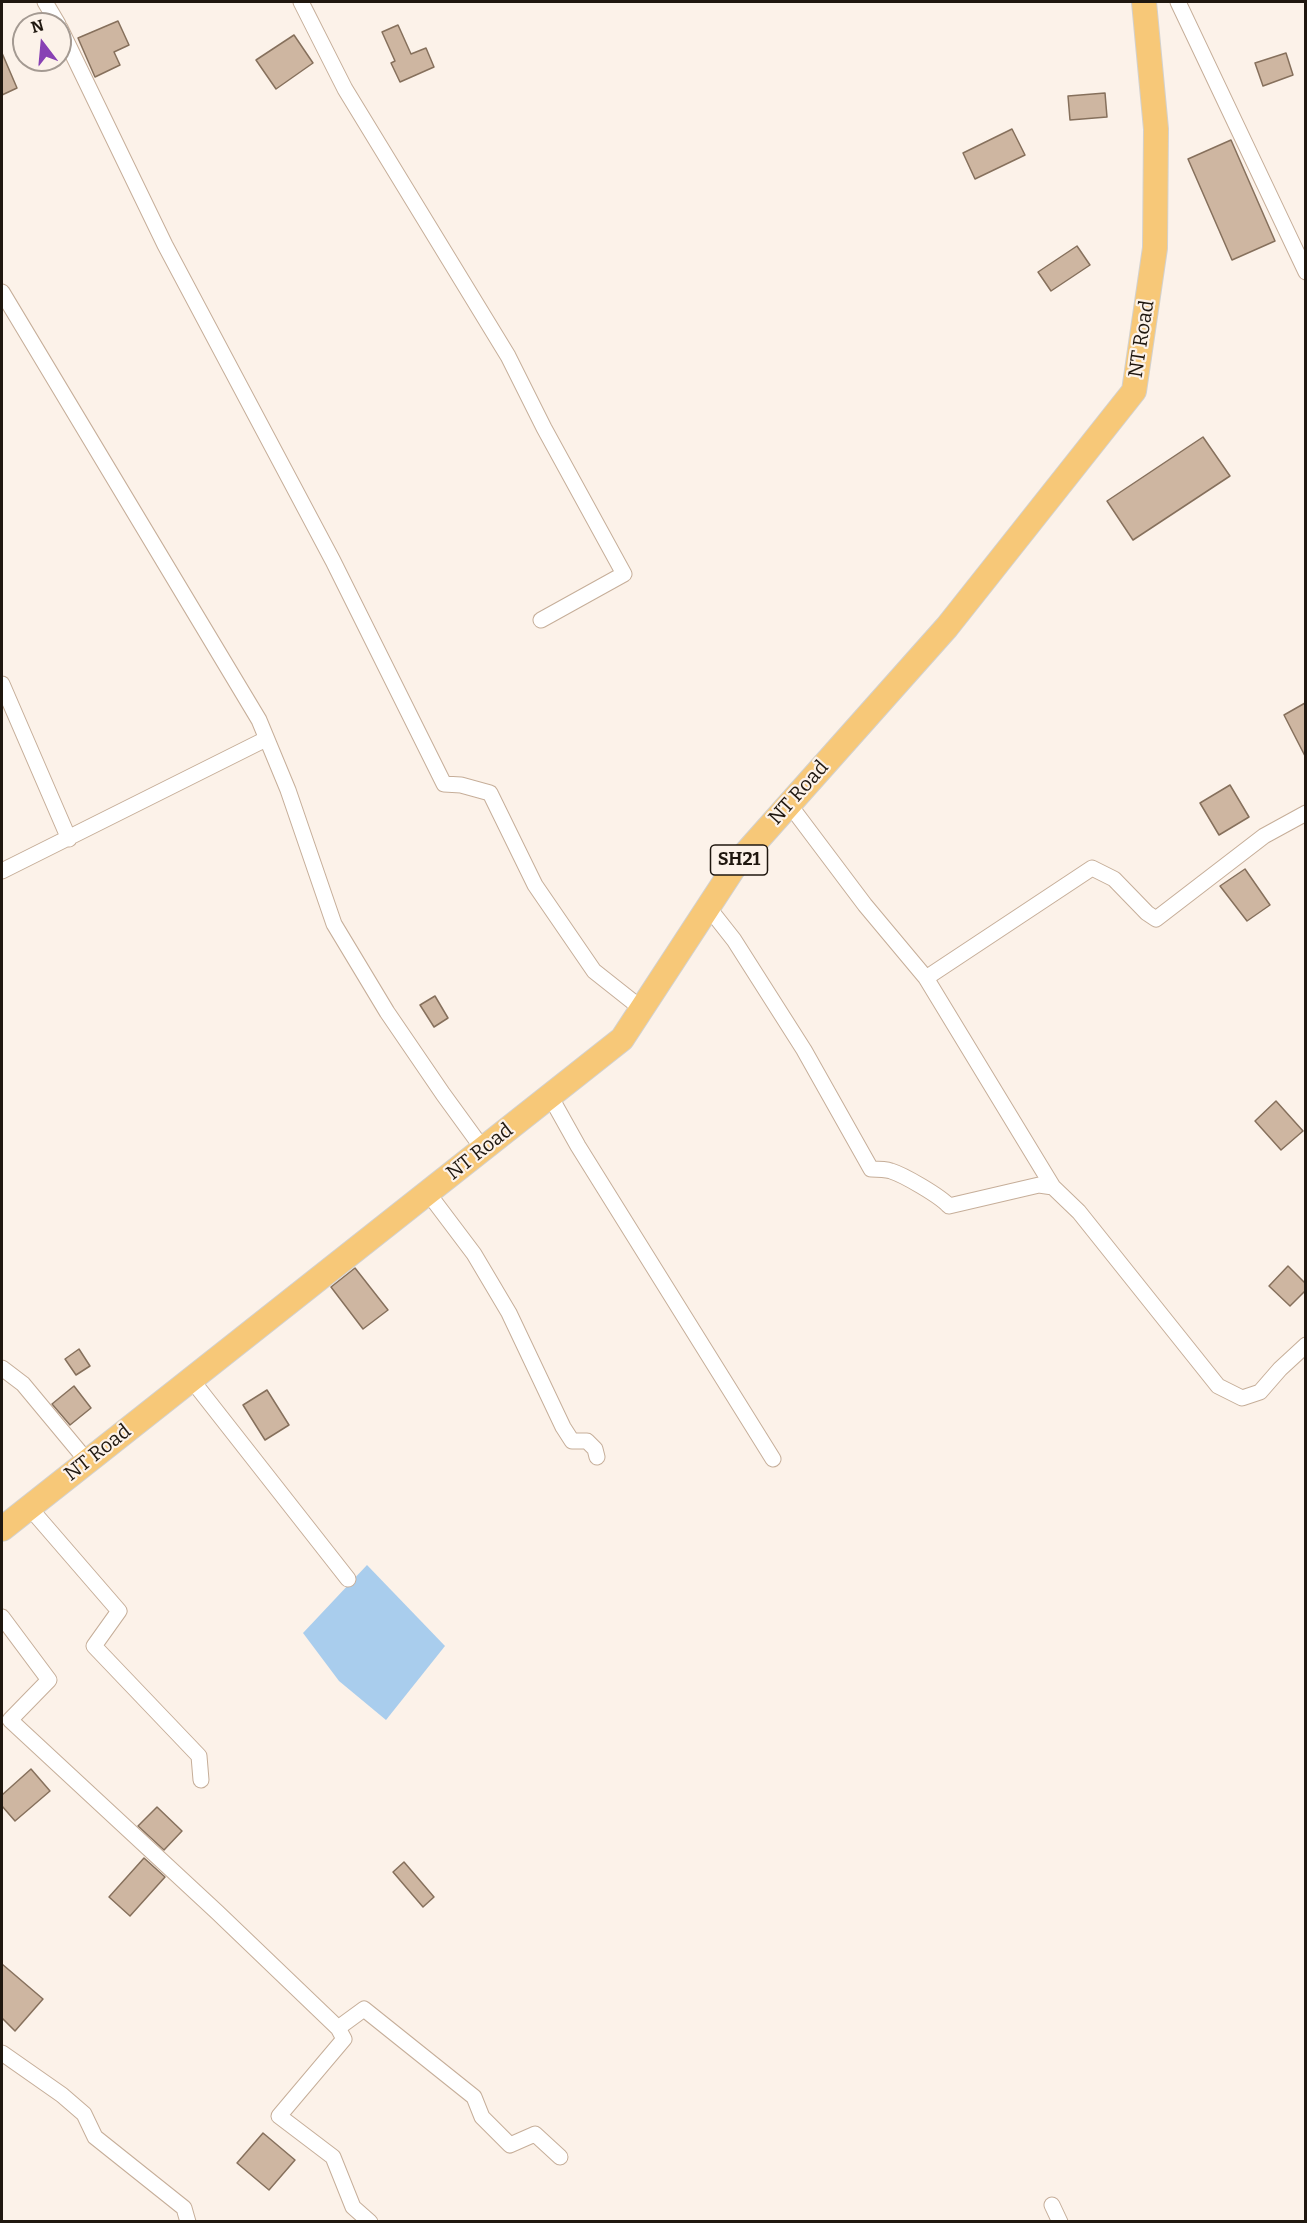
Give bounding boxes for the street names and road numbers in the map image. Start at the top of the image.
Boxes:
street label: NT Road [1124,299,1160,379]
street label: NT Road [764,756,834,830]
road number: SH21 [710,845,768,875]
street label: NT Road [442,1118,518,1186]
street label: NT Road [60,1419,136,1487]

